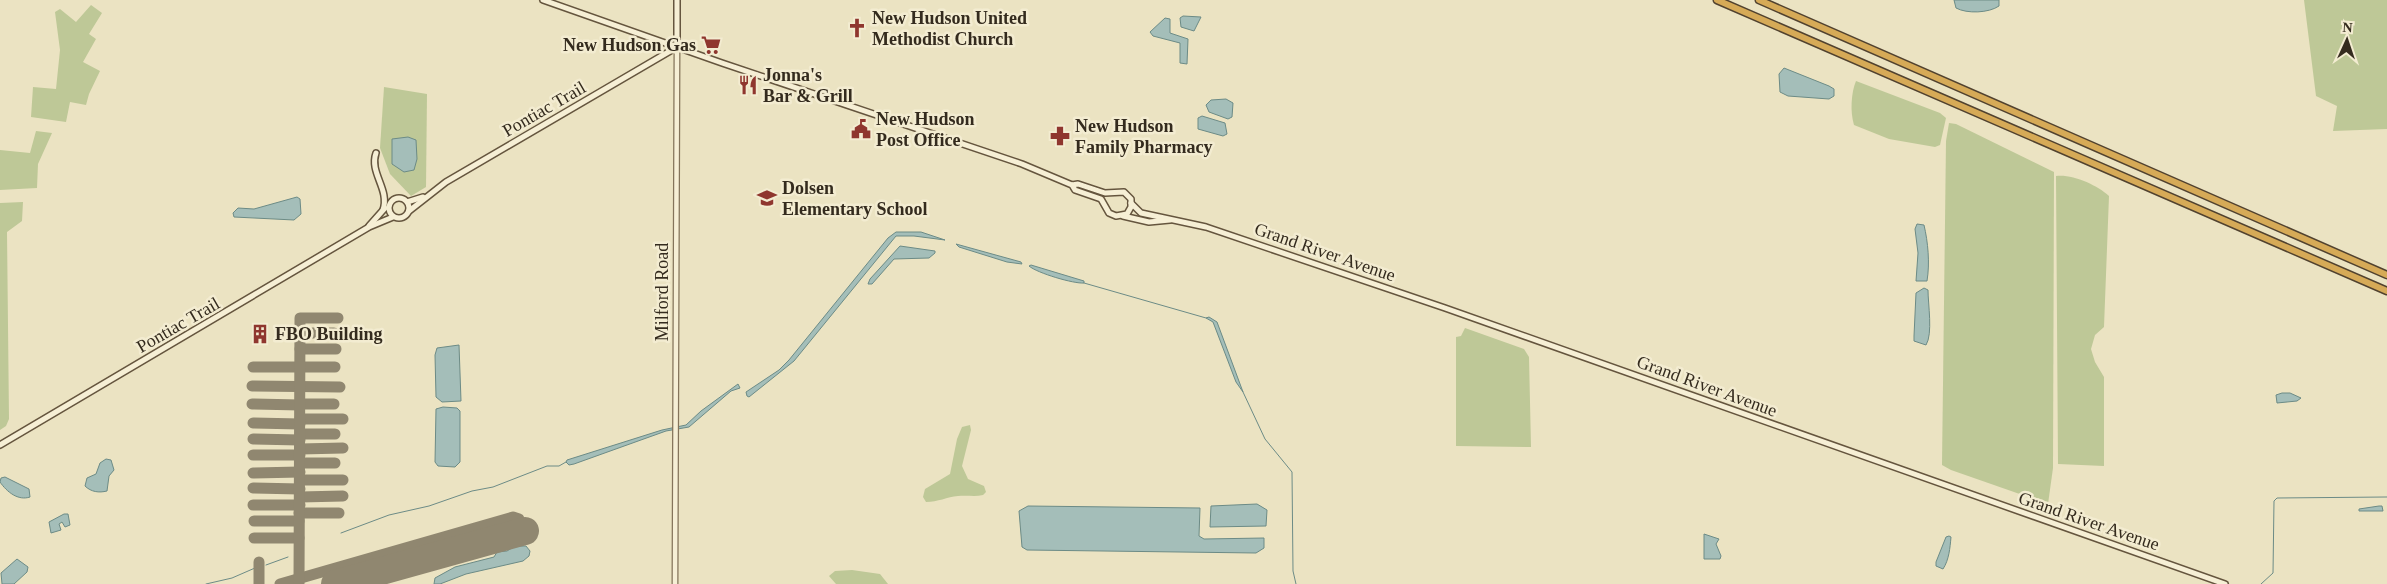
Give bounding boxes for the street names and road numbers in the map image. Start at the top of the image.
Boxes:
street label: Pontiac Trail [499,77,589,141]
street label: Grand River Avenue [1252,219,1398,285]
street label: Milford Road [652,243,672,341]
street label: Pontiac Trail [133,293,223,357]
street label: Grand River Avenue [1634,351,1780,421]
street label: Grand River Avenue [2016,488,2162,554]

